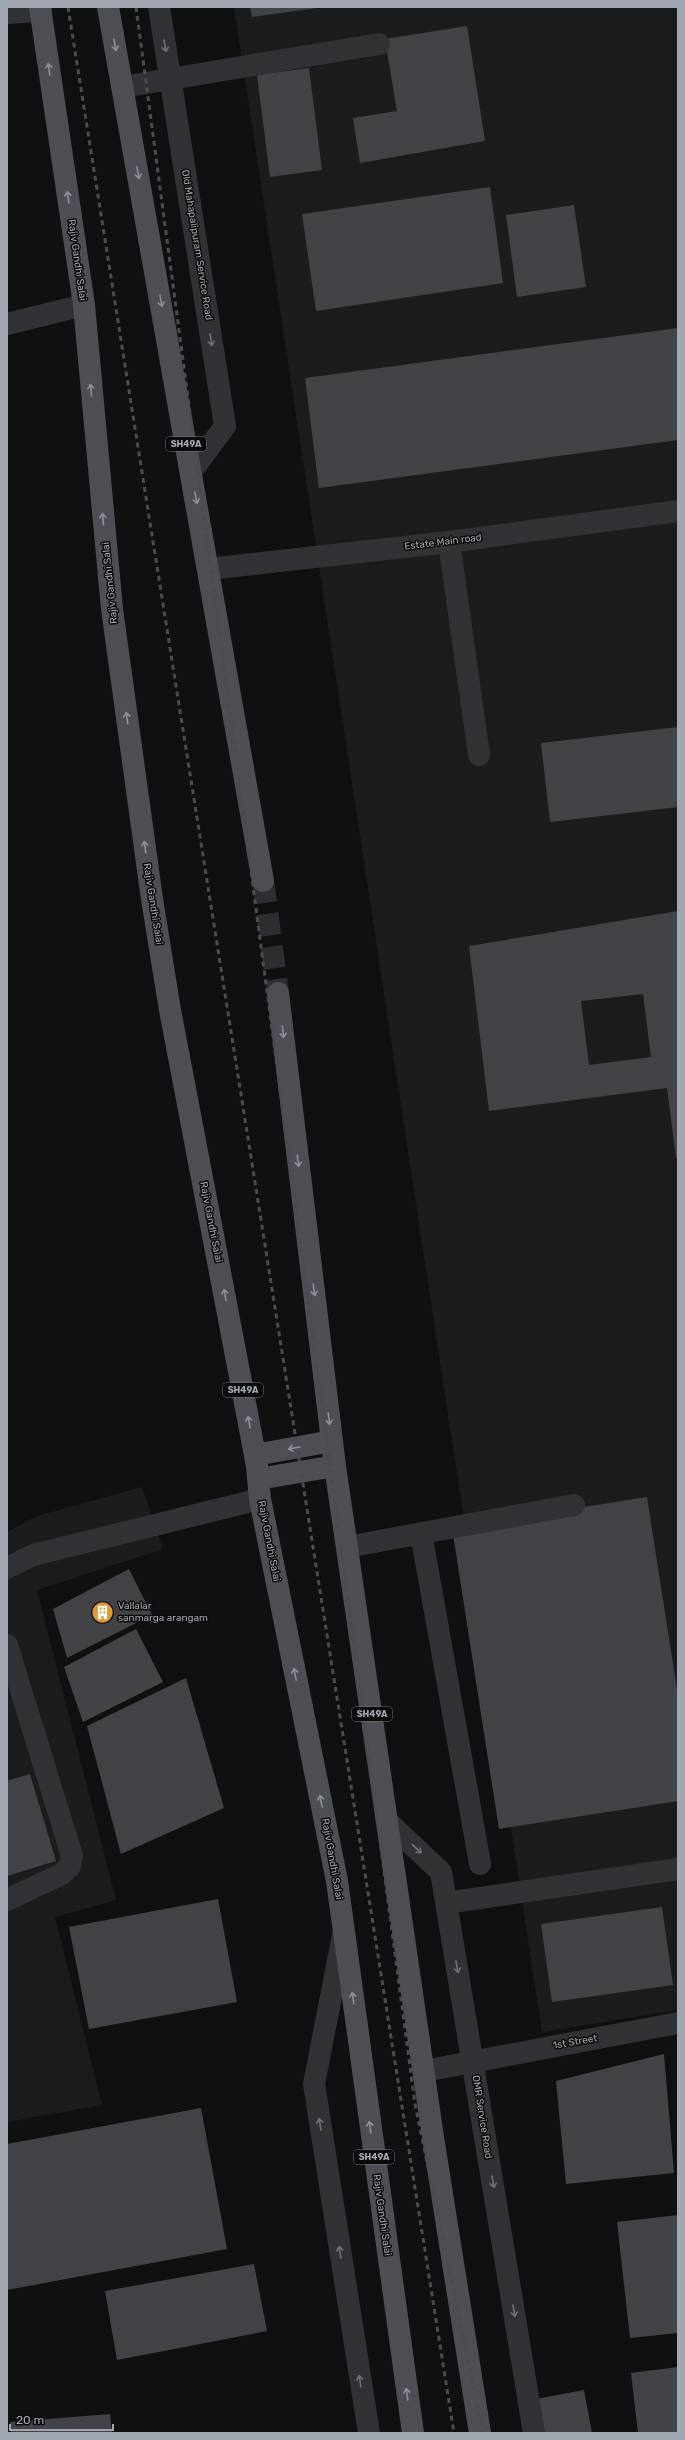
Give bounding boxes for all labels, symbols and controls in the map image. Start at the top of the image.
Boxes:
one-way arrow [111,38,119,51]
one-way arrow [161,39,169,52]
one-way arrow [45,63,53,76]
one-way arrow [134,166,142,179]
street label: Old Mahapalipuram Service Road [179,169,215,321]
one-way arrow [64,191,72,204]
street label: Rajiv Gandhi Salai [65,218,89,302]
one-way arrow [157,294,165,307]
one-way arrow [208,333,216,346]
one-way arrow [87,384,95,397]
road number: SH49A [166,437,206,451]
one-way arrow [192,491,200,504]
one-way arrow [99,513,107,526]
street label: Estate Main road [404,531,482,553]
street label: Rajiv Gandhi Salai [100,541,120,625]
one-way arrow [123,712,131,725]
one-way arrow [141,841,149,854]
street label: Rajiv Gandhi Salai [141,862,165,946]
one-way arrow [279,1025,287,1038]
one-way arrow [295,1154,302,1167]
street label: Rajiv Gandhi Salai [197,1180,225,1264]
one-way arrow [310,1283,318,1296]
one-way arrow [220,1289,228,1302]
road number: SH49A [223,1383,263,1397]
one-way arrow [326,1412,333,1425]
one-way arrow [245,1416,253,1429]
one-way arrow [288,1444,301,1452]
street label: Rajiv Gandhi Salai [255,1499,283,1583]
building icon: Vallalar sanmarga arangam [90,1599,116,1625]
place label: Vallalar sanmarga arangam [118,1600,208,1624]
one-way arrow [291,1668,299,1681]
road number: SH49A [352,1707,392,1721]
one-way arrow [317,1795,325,1808]
street label: Rajiv Gandhi Salai [319,1817,345,1901]
one-way arrow [411,1844,421,1853]
one-way arrow [453,1960,461,1973]
one-way arrow [349,1992,357,2005]
street label: 1st Street [552,2032,598,2052]
street label: OMR Service Road [469,2074,495,2160]
one-way arrow [316,2118,324,2131]
one-way arrow [366,2121,374,2134]
road number: SH49A [354,2150,394,2164]
street label: Rajiv Gandhi Salai [370,2173,394,2257]
one-way arrow [489,2175,497,2188]
one-way arrow [336,2246,344,2259]
one-way arrow [510,2304,518,2317]
one-way arrow [356,2375,364,2388]
one-way arrow [403,2388,411,2401]
scale bar [10,2406,113,2432]
text: 20 m [16,2413,44,2427]

